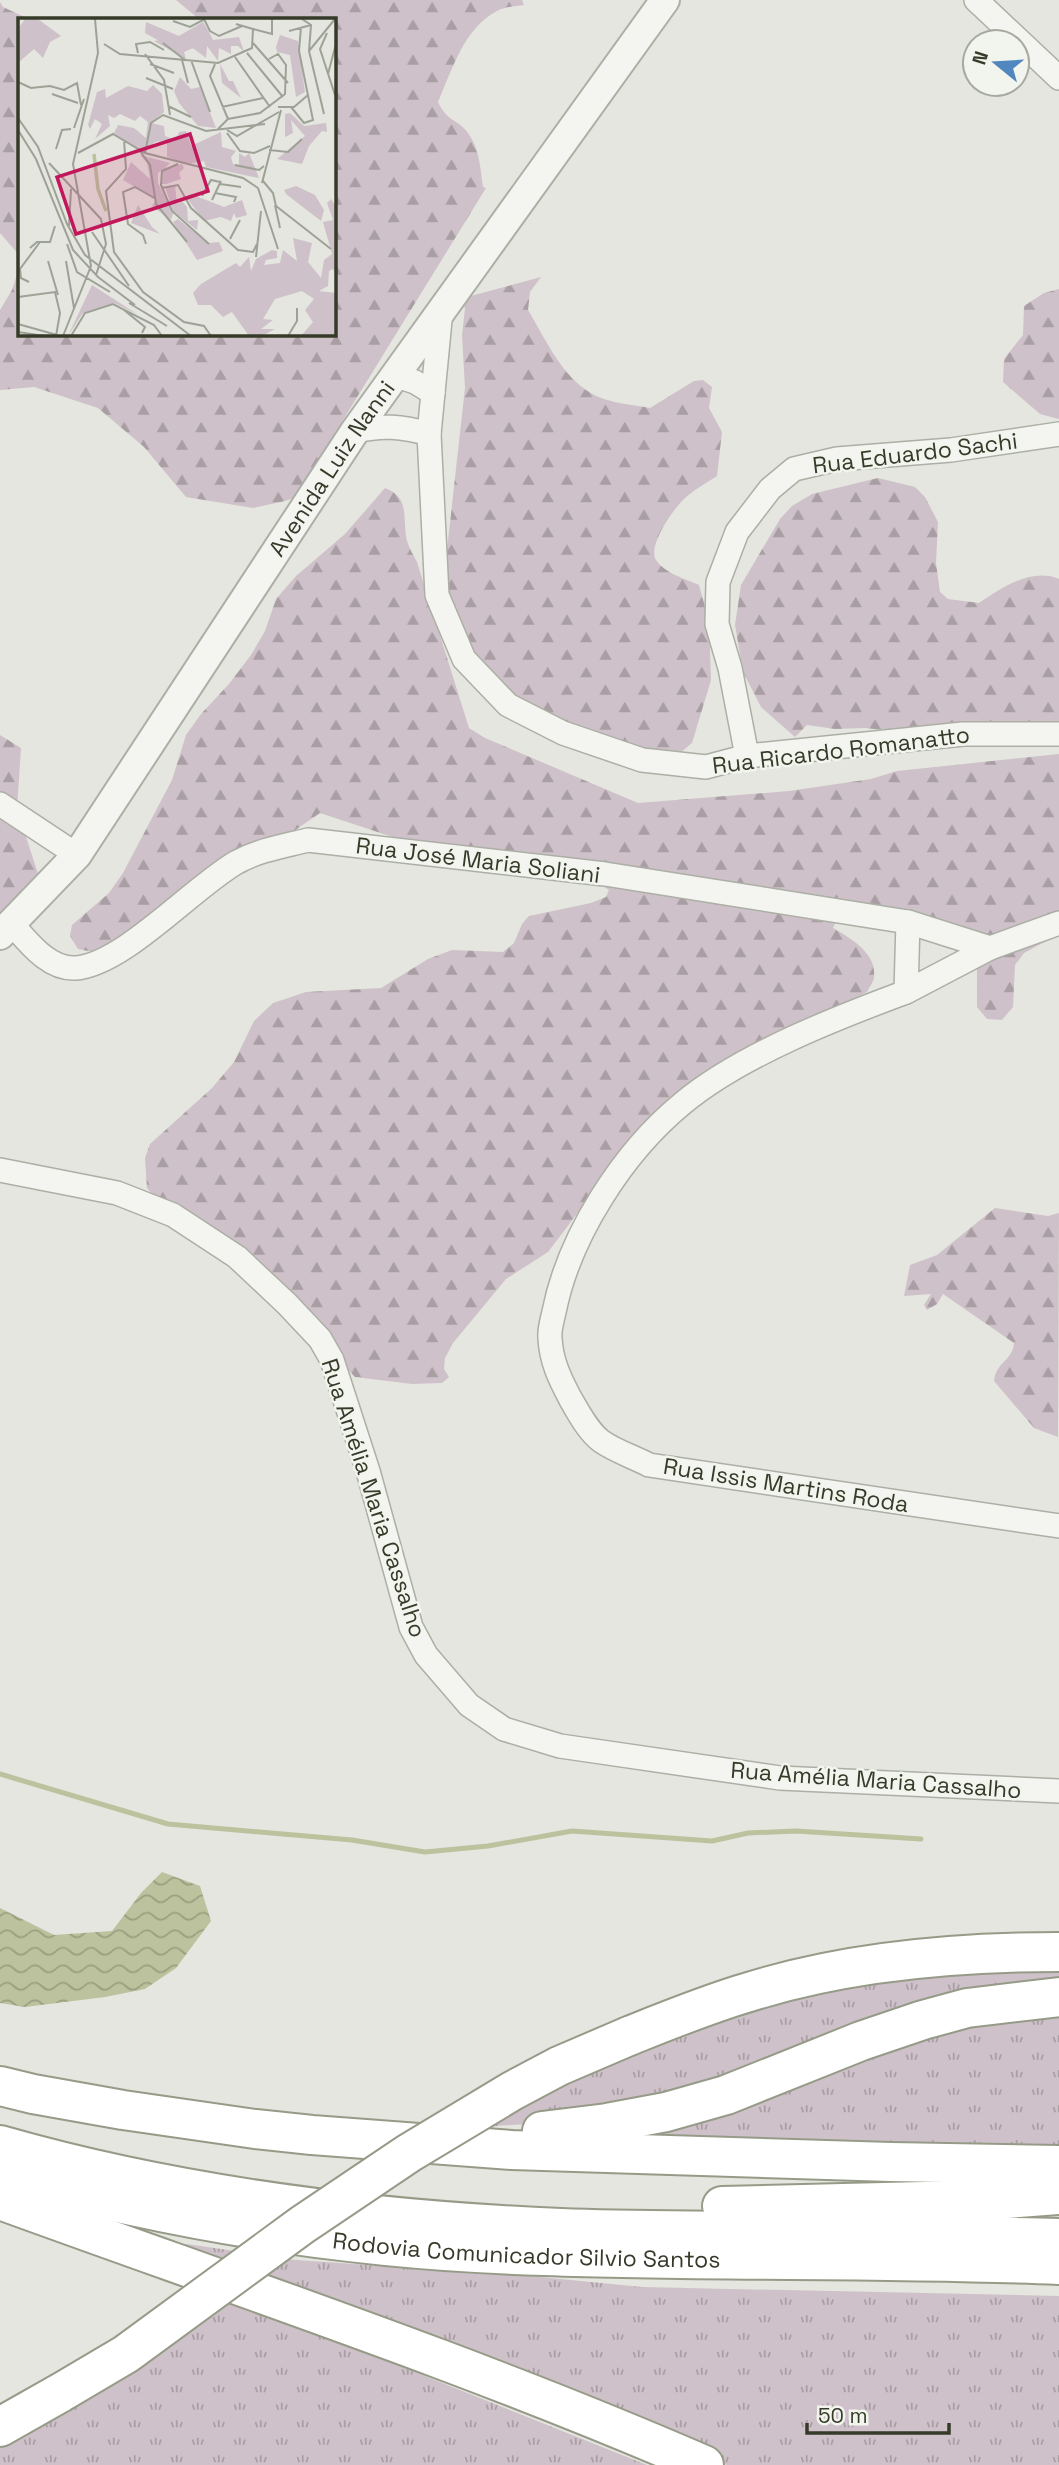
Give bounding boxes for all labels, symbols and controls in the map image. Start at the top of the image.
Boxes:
inset map [18,18,336,336]
north arrow [961,28,1031,98]
text: N [966,48,994,68]
street label: Avenida Luiz Nanni [262,374,402,562]
street label: Rua Eduardo Sachi [811,426,1019,480]
street label: Rua Ricardo Romanatto [710,719,972,781]
street label: Rua José Maria Soliani [354,830,602,890]
street label: Rua Amélia Maria Cassalho [315,1355,433,1641]
street label: Rua Issis Martins Roda [661,1451,911,1519]
street label: Rua Amélia Maria Cassalho [730,1755,1022,1805]
street label: Rodovia Comunicador Silvio Santos [331,2225,721,2274]
scale bar [807,2392,949,2436]
text: 50 m [818,2402,868,2429]

